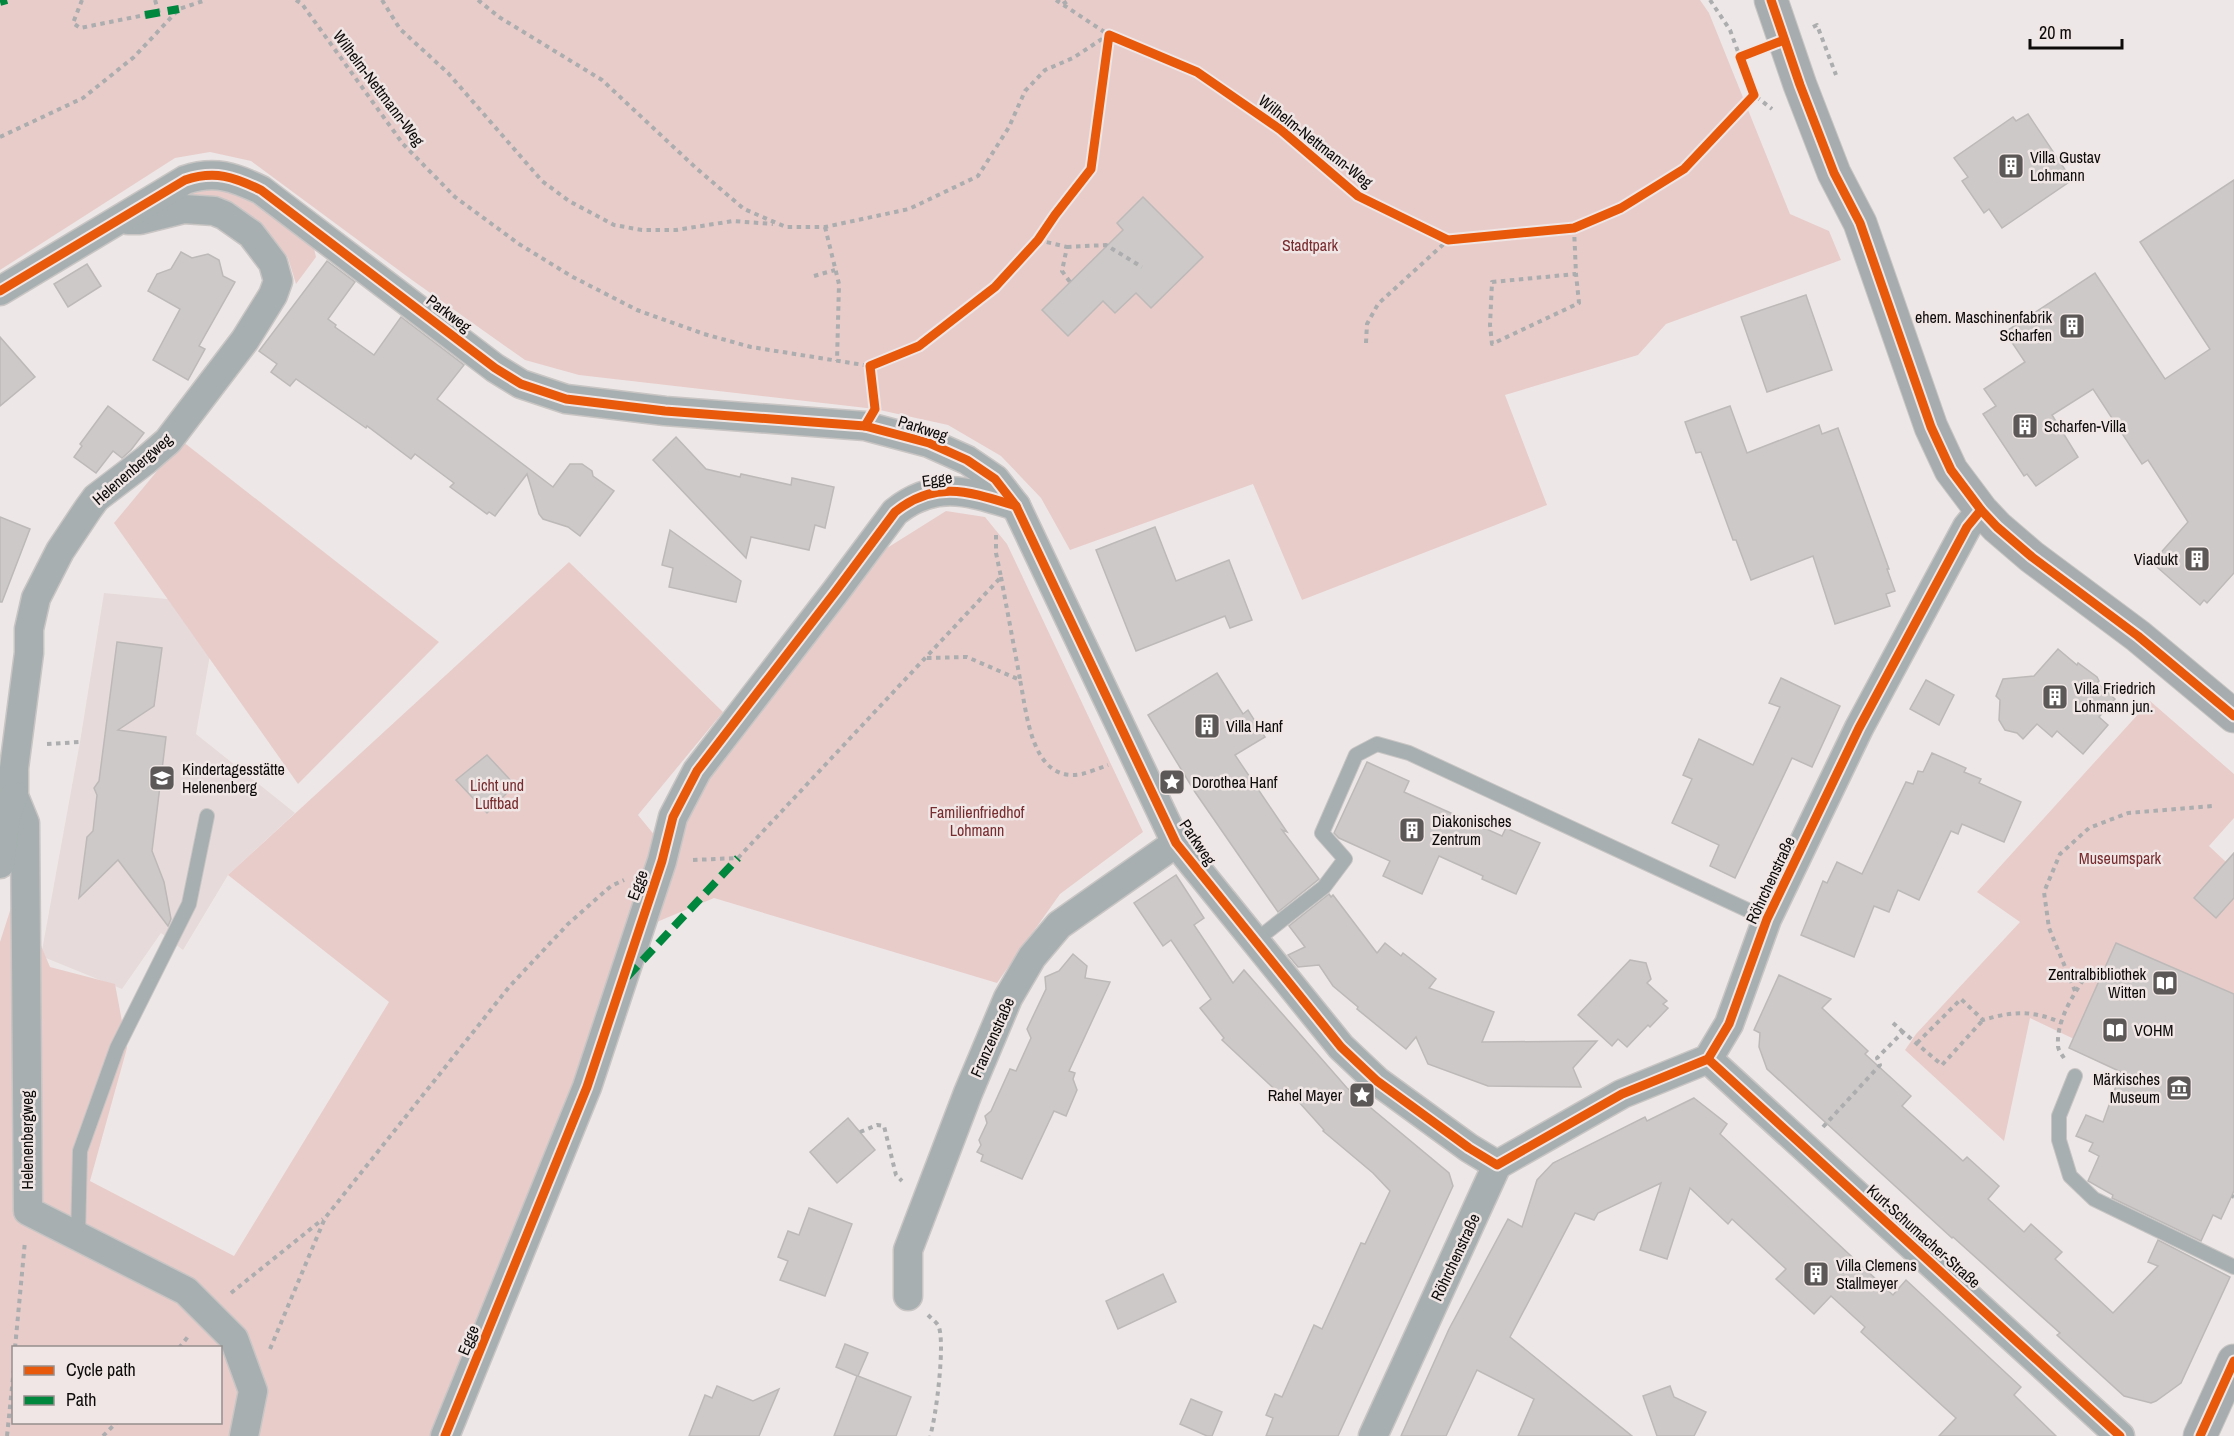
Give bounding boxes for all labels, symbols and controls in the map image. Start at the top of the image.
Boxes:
scale bar [2030,12,2122,50]
text: 20 m [2039,20,2072,45]
street label: Wilhelm-Nettmann-Weg [328,26,430,151]
street label: Wilhelm-Nettmann-Weg [1254,89,1378,193]
place label: Villa Gustav Lohmann [2030,146,2101,186]
building icon: Villa Gustav Lohmann [1996,151,2026,181]
park label: Stadtpark [1282,234,1339,256]
street label: Parkweg [422,289,477,338]
place label: ehem. Maschinenfabrik Scharfen [1915,306,2052,346]
building icon: ehem. Maschinenfabrik Scharfen [2057,311,2087,341]
street label: Parkweg [895,410,951,447]
building icon: Scharfen-Villa [2010,411,2040,441]
place label: Scharfen-Villa [2044,415,2127,437]
street label: Helenenbergweg [87,428,177,510]
street label: Egge [920,466,954,492]
building icon: Viadukt [2182,544,2212,574]
place label: Viadukt [2134,548,2178,570]
place label: Villa Friedrich Lohmann jun. [2074,677,2155,717]
building icon: Villa Friedrich Lohmann jun. [2040,682,2070,712]
building icon: Villa Hanf [1192,711,1222,741]
place label: Villa Hanf [1226,715,1283,737]
place label: Kindertagesstätte Helenenberg [182,758,285,798]
school or university icon: Kindertagesstätte Helenenberg [147,763,177,793]
place icon: Dorothea Hanf [1157,767,1187,797]
place label: Dorothea Hanf [1192,771,1278,793]
park label: Licht und Luftbad [470,774,524,814]
park label: Familienfriedhof Lohmann [930,801,1025,841]
place label: Diakonisches Zentrum [1432,810,1512,850]
street label: Parkweg [1175,815,1222,870]
building icon: Diakonisches Zentrum [1397,815,1427,845]
street label: Röhrchenstraße [1740,833,1800,927]
park label: Museumspark [2079,847,2162,869]
street label: Egge [621,867,653,903]
place label: Zentralbibliothek Witten [2048,963,2146,1003]
library icon: Zentralbibliothek Witten [2150,968,2180,998]
street label: Franzenstraße [965,994,1019,1080]
library icon: VOHM [2100,1015,2130,1045]
place label: VOHM [2134,1019,2173,1041]
place label: Märkisches Museum [2093,1068,2160,1108]
museum icon: Märkisches Museum [2164,1073,2194,1103]
place icon: Rahel Mayer [1347,1080,1377,1110]
place label: Rahel Mayer [1268,1084,1343,1106]
street label: Helenenbergweg [16,1090,38,1190]
street label: Kurt-Schumacher-Straße [1862,1179,1986,1293]
street label: Röhrchenstraße [1425,1210,1485,1304]
place label: Villa Clemens Stallmeyer [1836,1254,1917,1294]
building icon: Villa Clemens Stallmeyer [1801,1259,1831,1289]
street label: Egge [452,1322,484,1358]
legend [12,1346,222,1424]
text: Cycle path [66,1357,136,1382]
text: Path [66,1387,96,1412]

